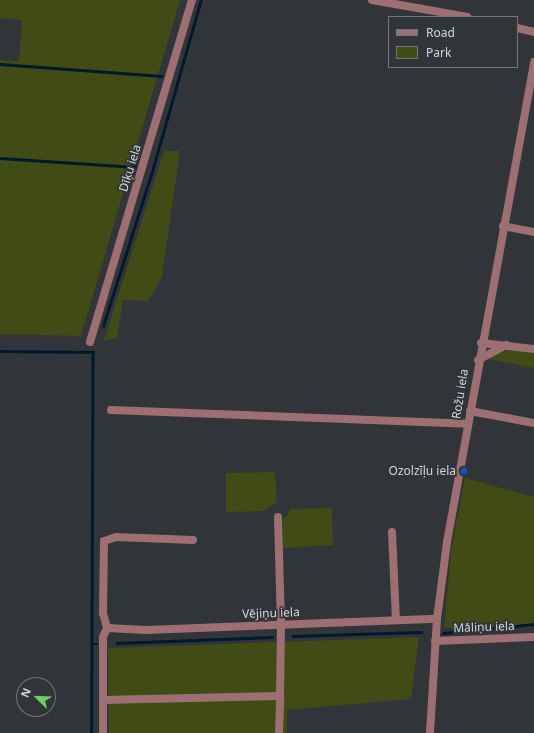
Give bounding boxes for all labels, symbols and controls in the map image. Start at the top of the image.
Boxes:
legend [388,16,518,68]
text: Road [426,24,455,41]
text: Park [426,44,451,61]
street label: Dīķu iela [116,143,144,193]
street label: Rožu iela [449,368,471,420]
place label: Ozolzīļu iela [389,464,456,478]
marker: Ozolzīļu iela [459,466,469,476]
street label: Vējiņu iela [242,605,300,621]
street label: Māliņu iela [453,619,515,635]
north arrow [16,677,56,717]
text: N [17,685,34,700]

